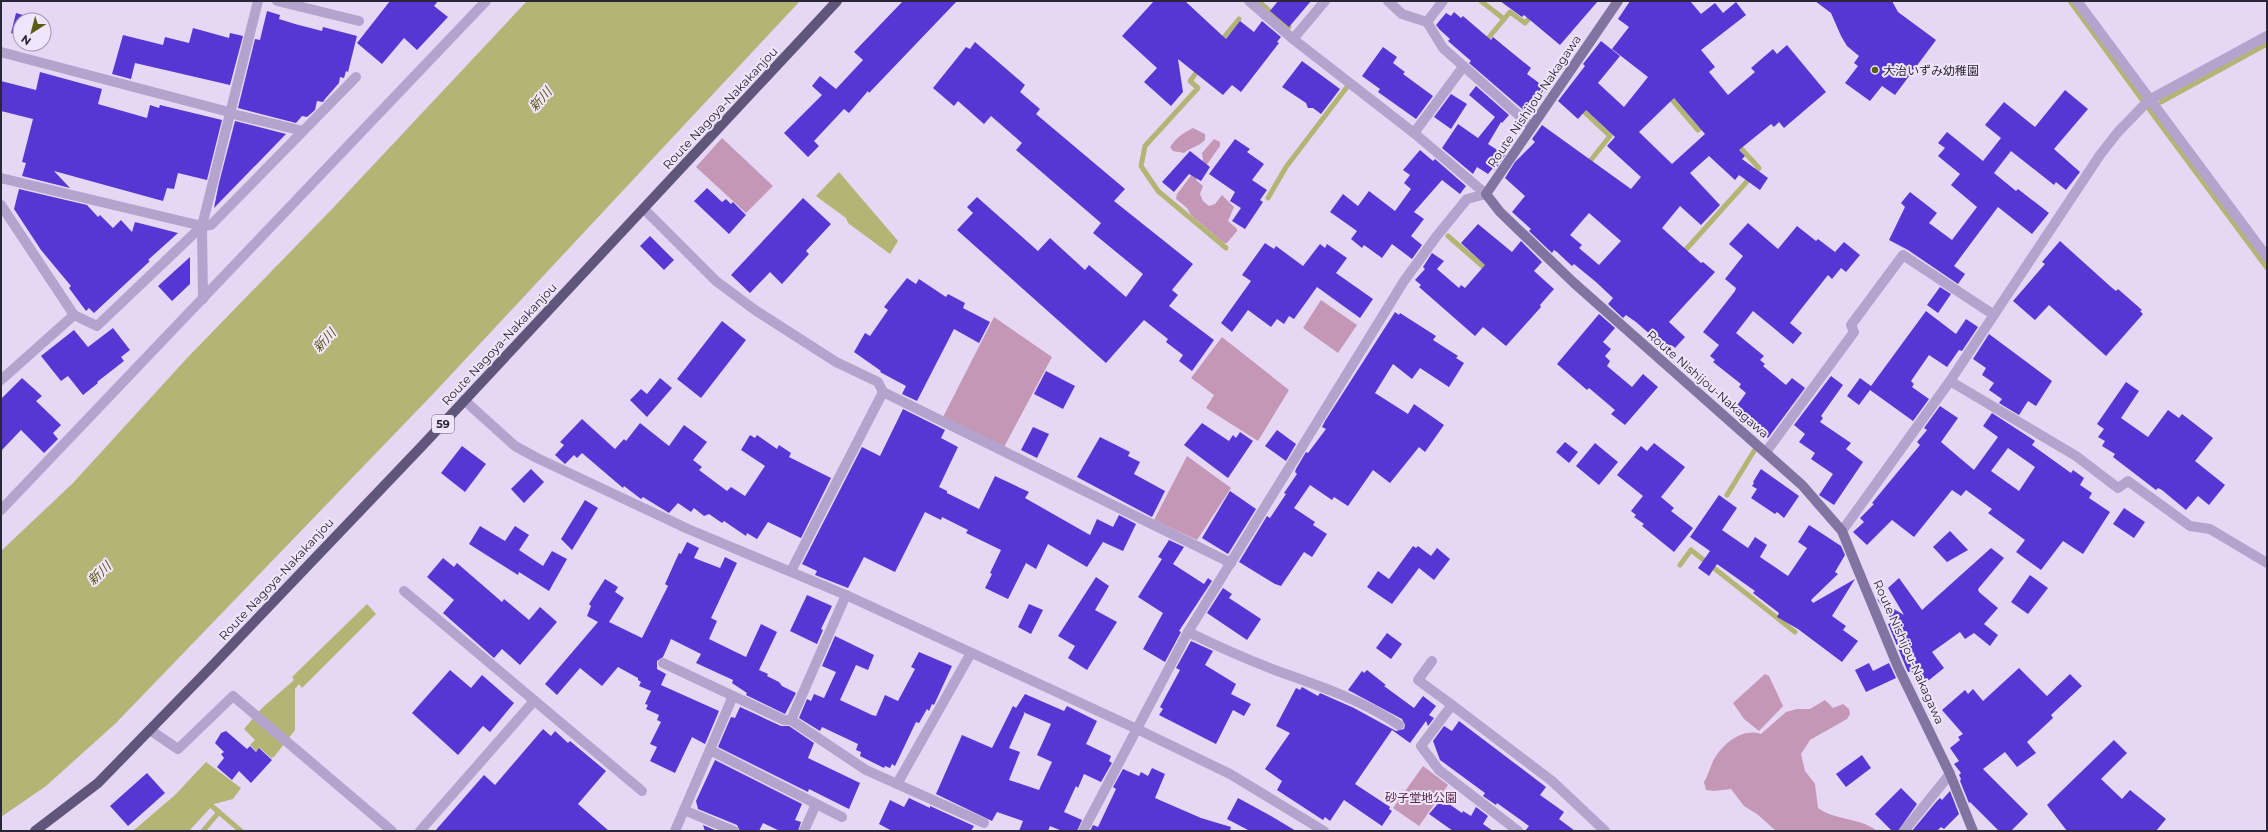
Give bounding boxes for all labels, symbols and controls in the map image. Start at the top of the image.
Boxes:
north arrow [12,12,52,52]
text: N [18,32,34,48]
street label: Route Nishijou-Nakagawa [1484,32,1584,170]
street label: Route Nagoya-Nakakanjou [659,44,781,172]
place label: 大治いずみ幼稚園 [1883,63,1979,78]
marker: 大治いずみ幼稚園 [1870,65,1880,75]
water label: 新川 [525,83,556,114]
street label: Route Nagoya-Nakakanjou [438,280,560,408]
water label: 新川 [309,324,340,355]
street label: Route Nishijou-Nakagawa [1644,327,1772,441]
road number: 59 [432,415,454,433]
street label: Route Nagoya-Nakakanjou [215,515,337,643]
water label: 新川 [84,557,115,588]
street label: Route Nishijou-Nakagawa [1870,577,1948,727]
park label: 砂子堂地公園 [1385,790,1457,805]

